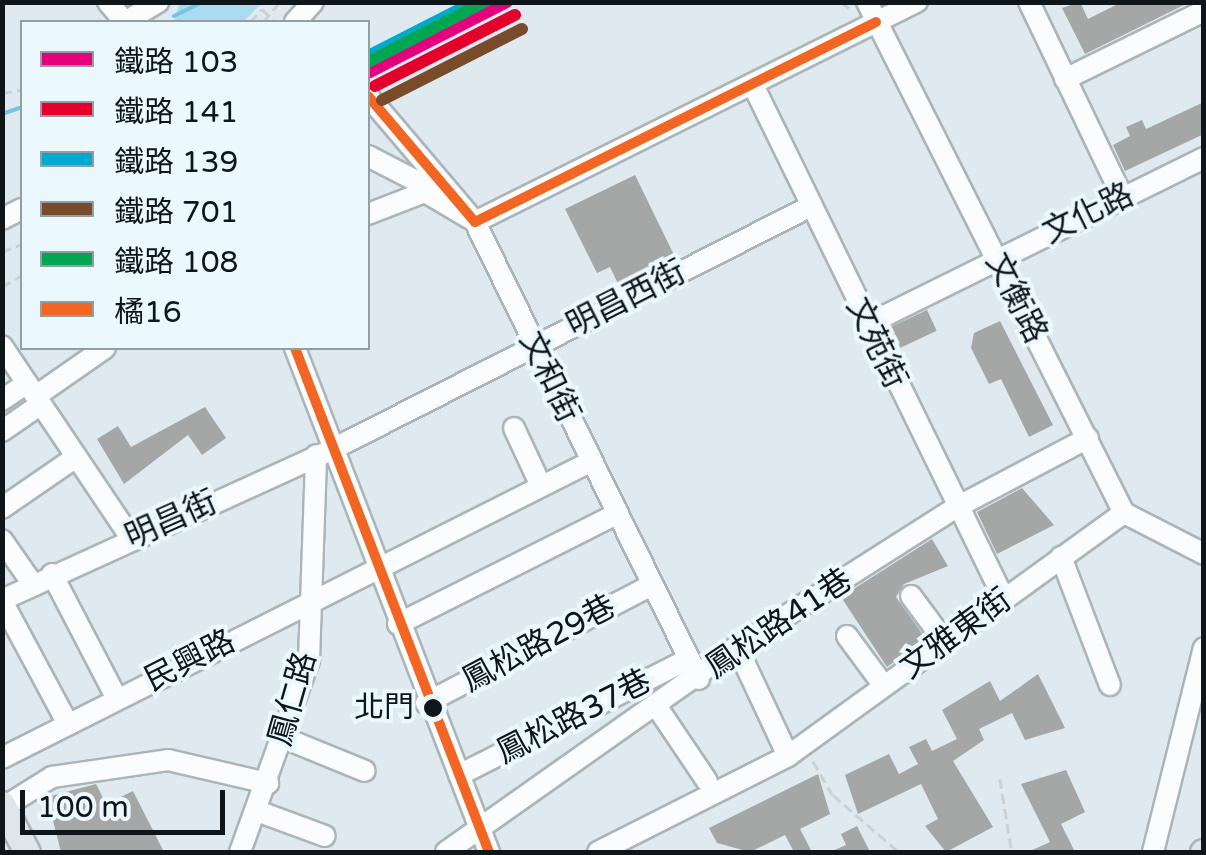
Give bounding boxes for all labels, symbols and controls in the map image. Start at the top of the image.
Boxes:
legend [20,20,370,350]
text: 鐵路 103 [114,44,238,81]
text: 鐵路 141 [114,94,238,131]
text: 鐵路 139 [114,144,238,181]
street label: 文化路 [1036,176,1140,252]
text: 鐵路 701 [114,194,238,231]
text: 鐵路 108 [114,244,238,281]
street label: 文衡路 [977,247,1055,349]
street label: 明昌西街 [560,253,692,345]
street label: 文苑街 [838,291,914,395]
text: 橘16 [114,294,182,331]
street label: 文和街 [511,325,587,429]
street label: 明昌街 [119,483,223,557]
street label: 鳳松路41巷 [699,561,859,687]
street label: 文雅東街 [893,581,1019,687]
street label: 鳳松路29巷 [456,588,622,700]
street label: 民興路 [139,622,241,700]
street label: 鳳仁路 [261,648,325,750]
street label: 鳳松路37巷 [490,662,658,772]
place label: 北門 [354,690,414,726]
marker: 北門 [423,698,443,718]
scale bar [25,770,230,832]
text: 100 m [37,789,129,826]

